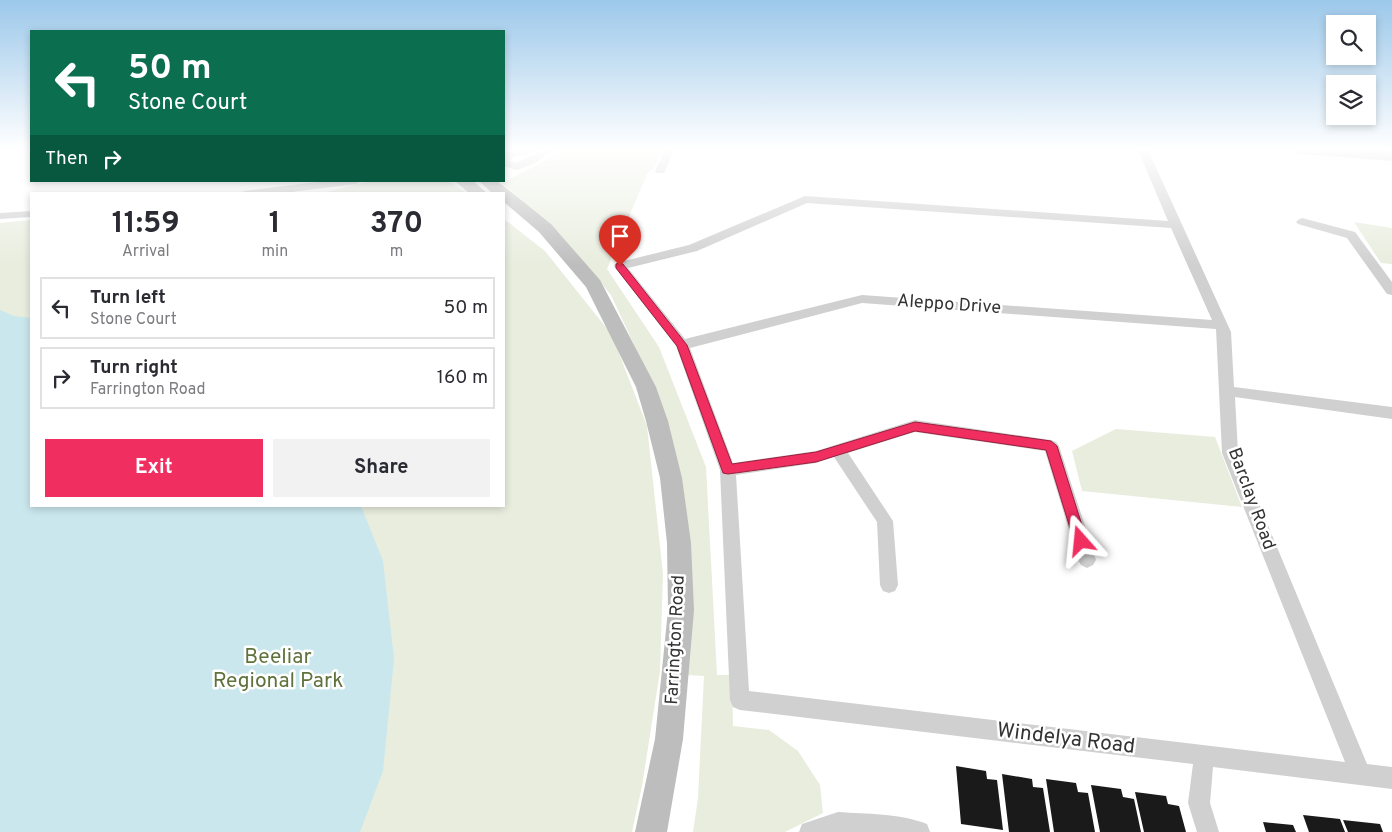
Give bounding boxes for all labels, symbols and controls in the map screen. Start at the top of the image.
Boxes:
map controls [1326,15,1376,125]
button: search [1326,15,1376,65]
text: 50 m [128,47,212,91]
icon: left [45,50,110,115]
button: layers [1326,75,1376,125]
text: Stone Court [128,90,247,117]
icon: right [98,145,126,173]
text: Then [45,147,88,171]
text: 11:59 [112,206,180,243]
text: 1 [269,206,281,243]
text: 370 [370,206,423,243]
pin [599,215,641,266]
icon: arrive [606,222,634,250]
text: Arrival [122,242,170,262]
text: min [262,242,288,262]
text: m [390,242,403,262]
text: Turn left [90,286,166,310]
street label: Aleppo Drive [896,290,1002,320]
icon: left [47,294,75,322]
text: 50 m [443,296,488,320]
text: Stone Court [90,310,177,330]
text: Turn right [90,356,178,380]
icon: right [47,364,75,392]
text: 160 m [437,366,488,390]
text: Farrington Road [90,380,206,400]
button: Exit [45,439,263,497]
button: Share [273,439,490,497]
street label: Barclay Road [1222,445,1280,553]
position arrow [1054,514,1106,566]
street label: Farrington Road [661,575,691,705]
park label: Beeliar Regional Park [213,644,343,695]
street label: Windelya Road [995,717,1137,761]

